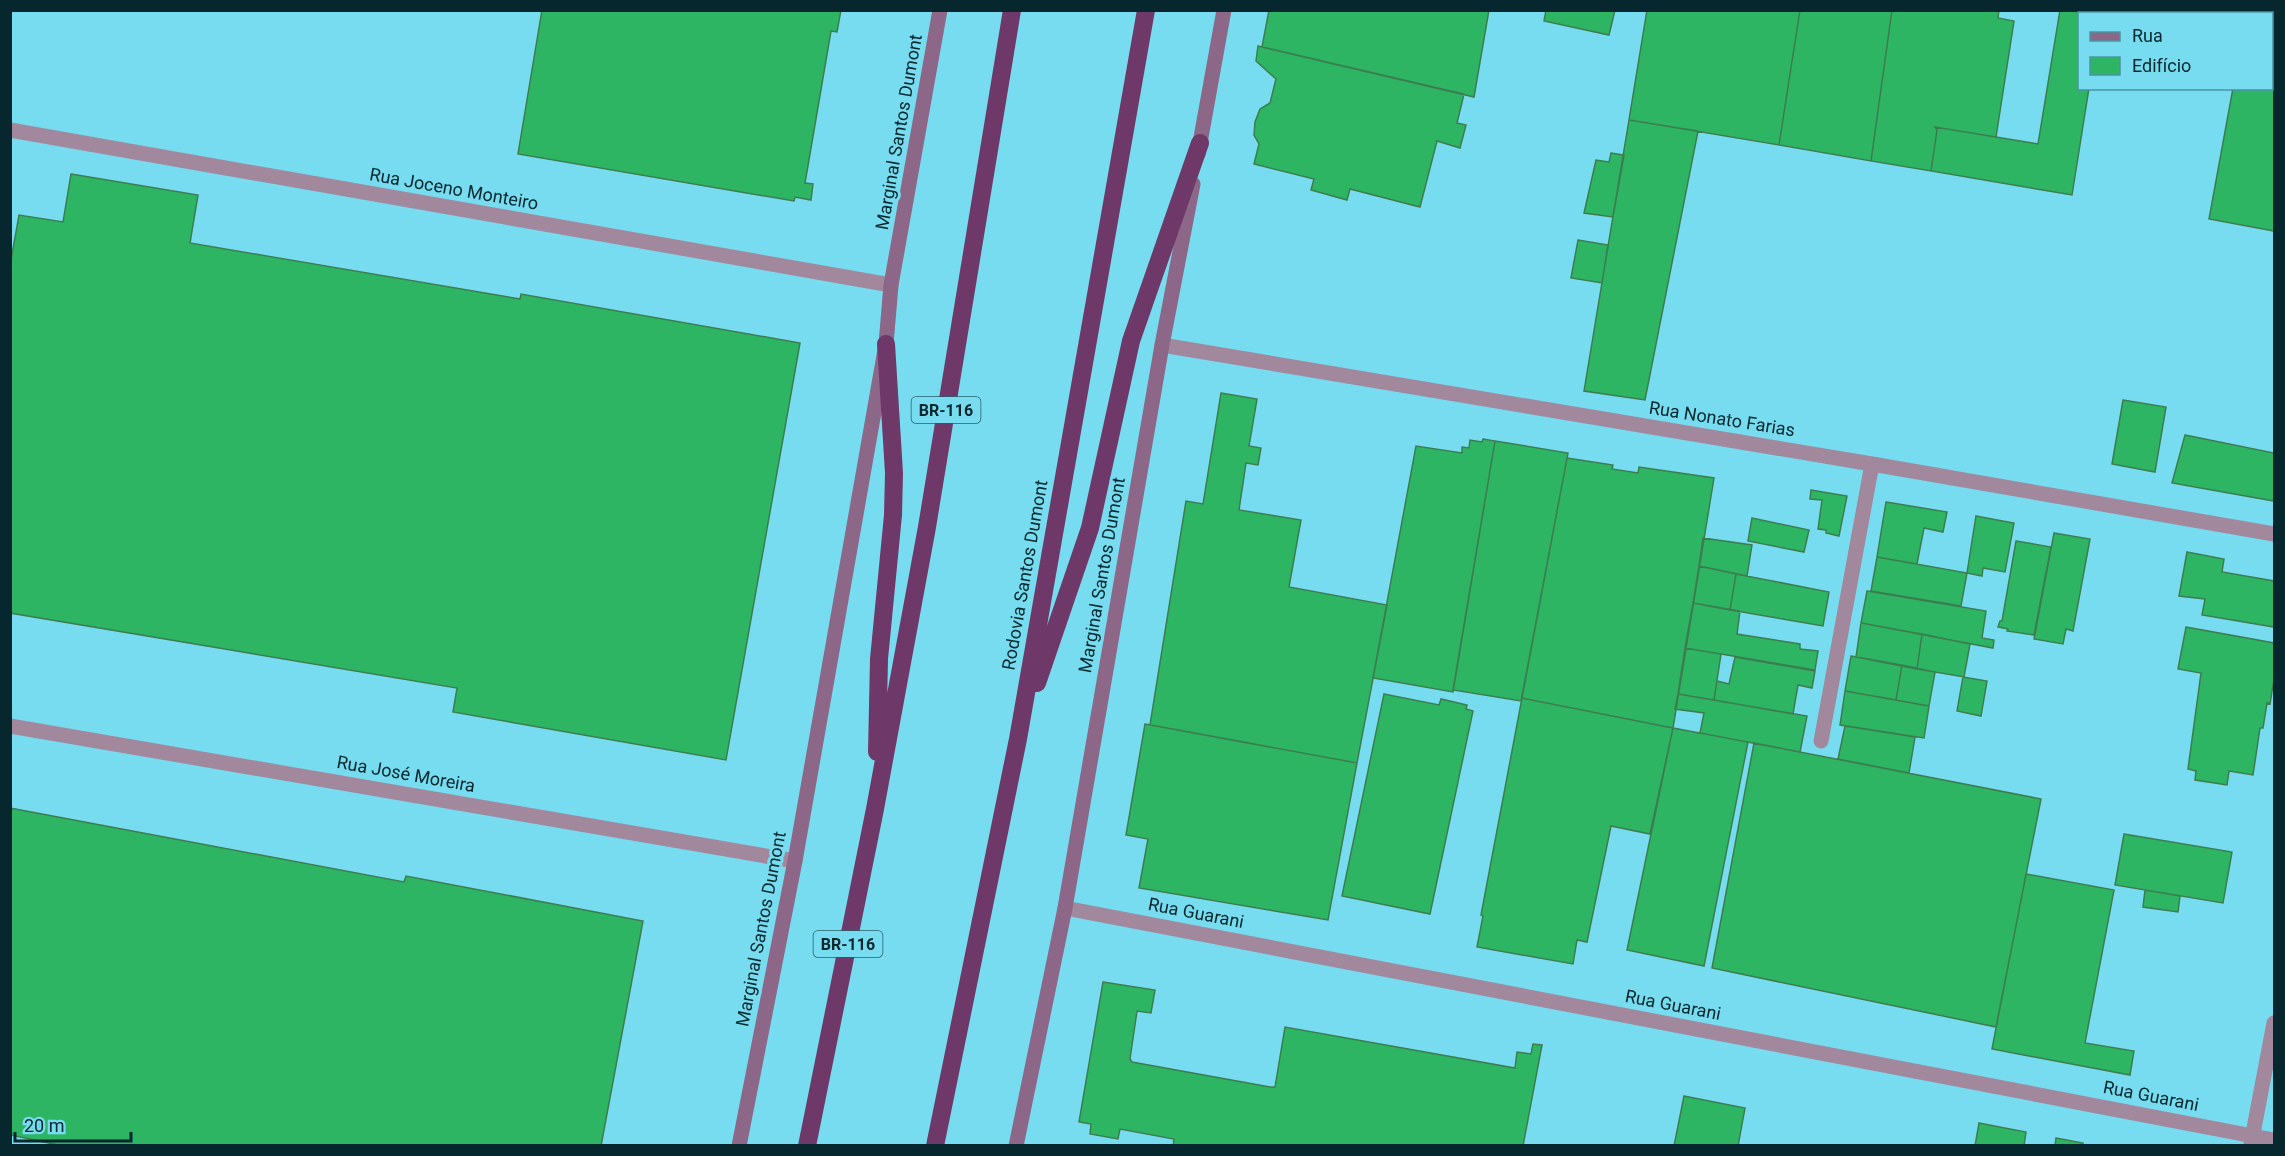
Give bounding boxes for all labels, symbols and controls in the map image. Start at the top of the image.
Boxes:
legend [2078,12,2273,90]
text: Rua [2132,25,2163,46]
street label: Marginal Santos Dumont [871,32,926,231]
text: Edifício [2132,55,2191,76]
street label: Rua Joceno Monteiro [368,163,540,214]
road number: BR-116 [912,397,980,423]
street label: Rua Nonato Farias [1648,397,1797,440]
street label: Marginal Santos Dumont [1074,475,1129,674]
street label: Rodovia Santos Dumont [997,478,1052,672]
street label: Rua José Moreira [335,751,477,796]
street label: Marginal Santos Dumont [731,829,790,1028]
street label: Rua Guarani [1146,893,1246,932]
road number: BR-116 [814,931,882,957]
street label: Rua Guarani [1623,985,1723,1024]
street label: Rua Guarani [2101,1076,2201,1115]
scale bar [15,1105,130,1143]
text: 20 m [24,1115,64,1136]

